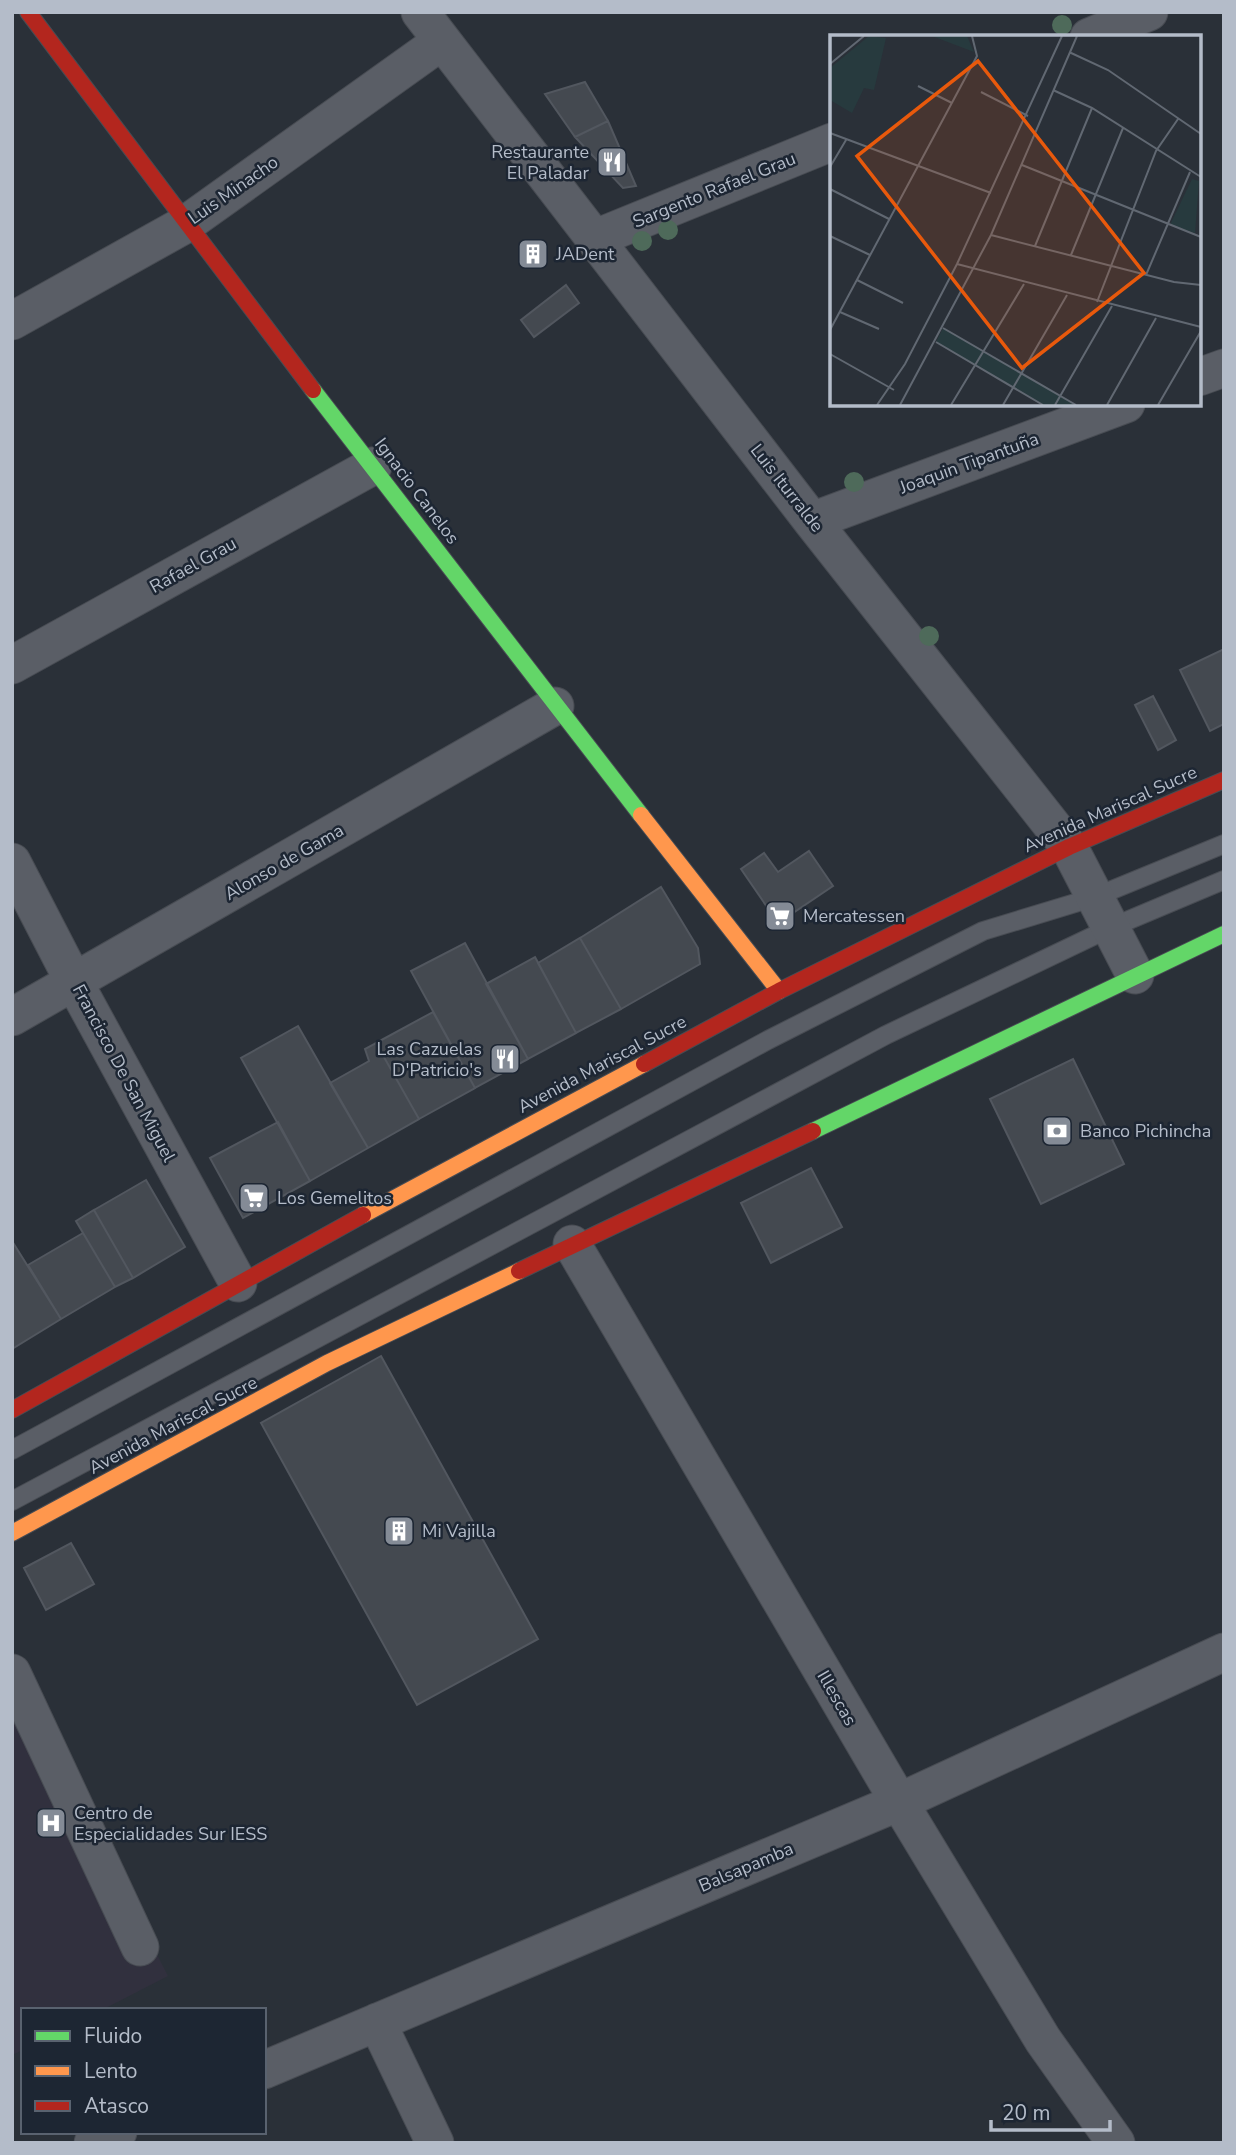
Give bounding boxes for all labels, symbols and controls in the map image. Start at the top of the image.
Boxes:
inset map [830,35,1201,406]
place label: Restaurante El Paladar [491,140,590,185]
restaurant icon: Restaurante El Paladar [595,145,629,179]
street label: Sargento Rafael Grau [629,146,799,234]
street label: Luis Minacho [183,150,283,230]
building icon: JADent [516,237,550,271]
place label: JADent [555,242,615,266]
street label: Joaquin Tipantuña [895,427,1042,500]
street label: Ignacio Canelos [369,433,465,549]
street label: Luis Iturralde [745,439,829,537]
street label: Rafael Grau [145,531,241,599]
street label: Avenida Mariscal Sucre [1019,760,1201,858]
street label: Alonso de Gama [220,818,348,906]
supermarket icon: Mercatessen [763,899,797,933]
place label: Mercatessen [803,904,905,928]
street label: Francisco De San Miguel [67,980,181,1167]
street label: Avenida Mariscal Sucre [513,1009,691,1119]
place label: Las Cazuelas D'Patricio's [377,1037,482,1082]
restaurant icon: Las Cazuelas D'Patricio's [488,1042,522,1076]
bank icon: Banco Pichincha [1040,1114,1074,1148]
place label: Banco Pichincha [1080,1119,1211,1143]
supermarket icon: Los Gemelitos [237,1181,271,1215]
place label: Los Gemelitos [277,1186,392,1210]
street label: Avenida Mariscal Sucre [84,1370,262,1480]
building icon: Mi Vajilla [382,1514,416,1548]
place label: Mi Vajilla [422,1519,496,1543]
street label: Illescas [812,1666,862,1730]
place label: Centro de Especialidades Sur IESS [74,1801,267,1846]
hospital icon: Centro de Especialidades Sur IESS [34,1806,68,1840]
street label: Balsapamba [695,1836,797,1898]
legend [21,2008,266,2134]
text: Fluido [84,2022,142,2050]
text: Lento [84,2057,137,2085]
scale bar [991,2088,1110,2132]
text: Atasco [84,2092,149,2120]
text: 20 m [1002,2099,1051,2127]

